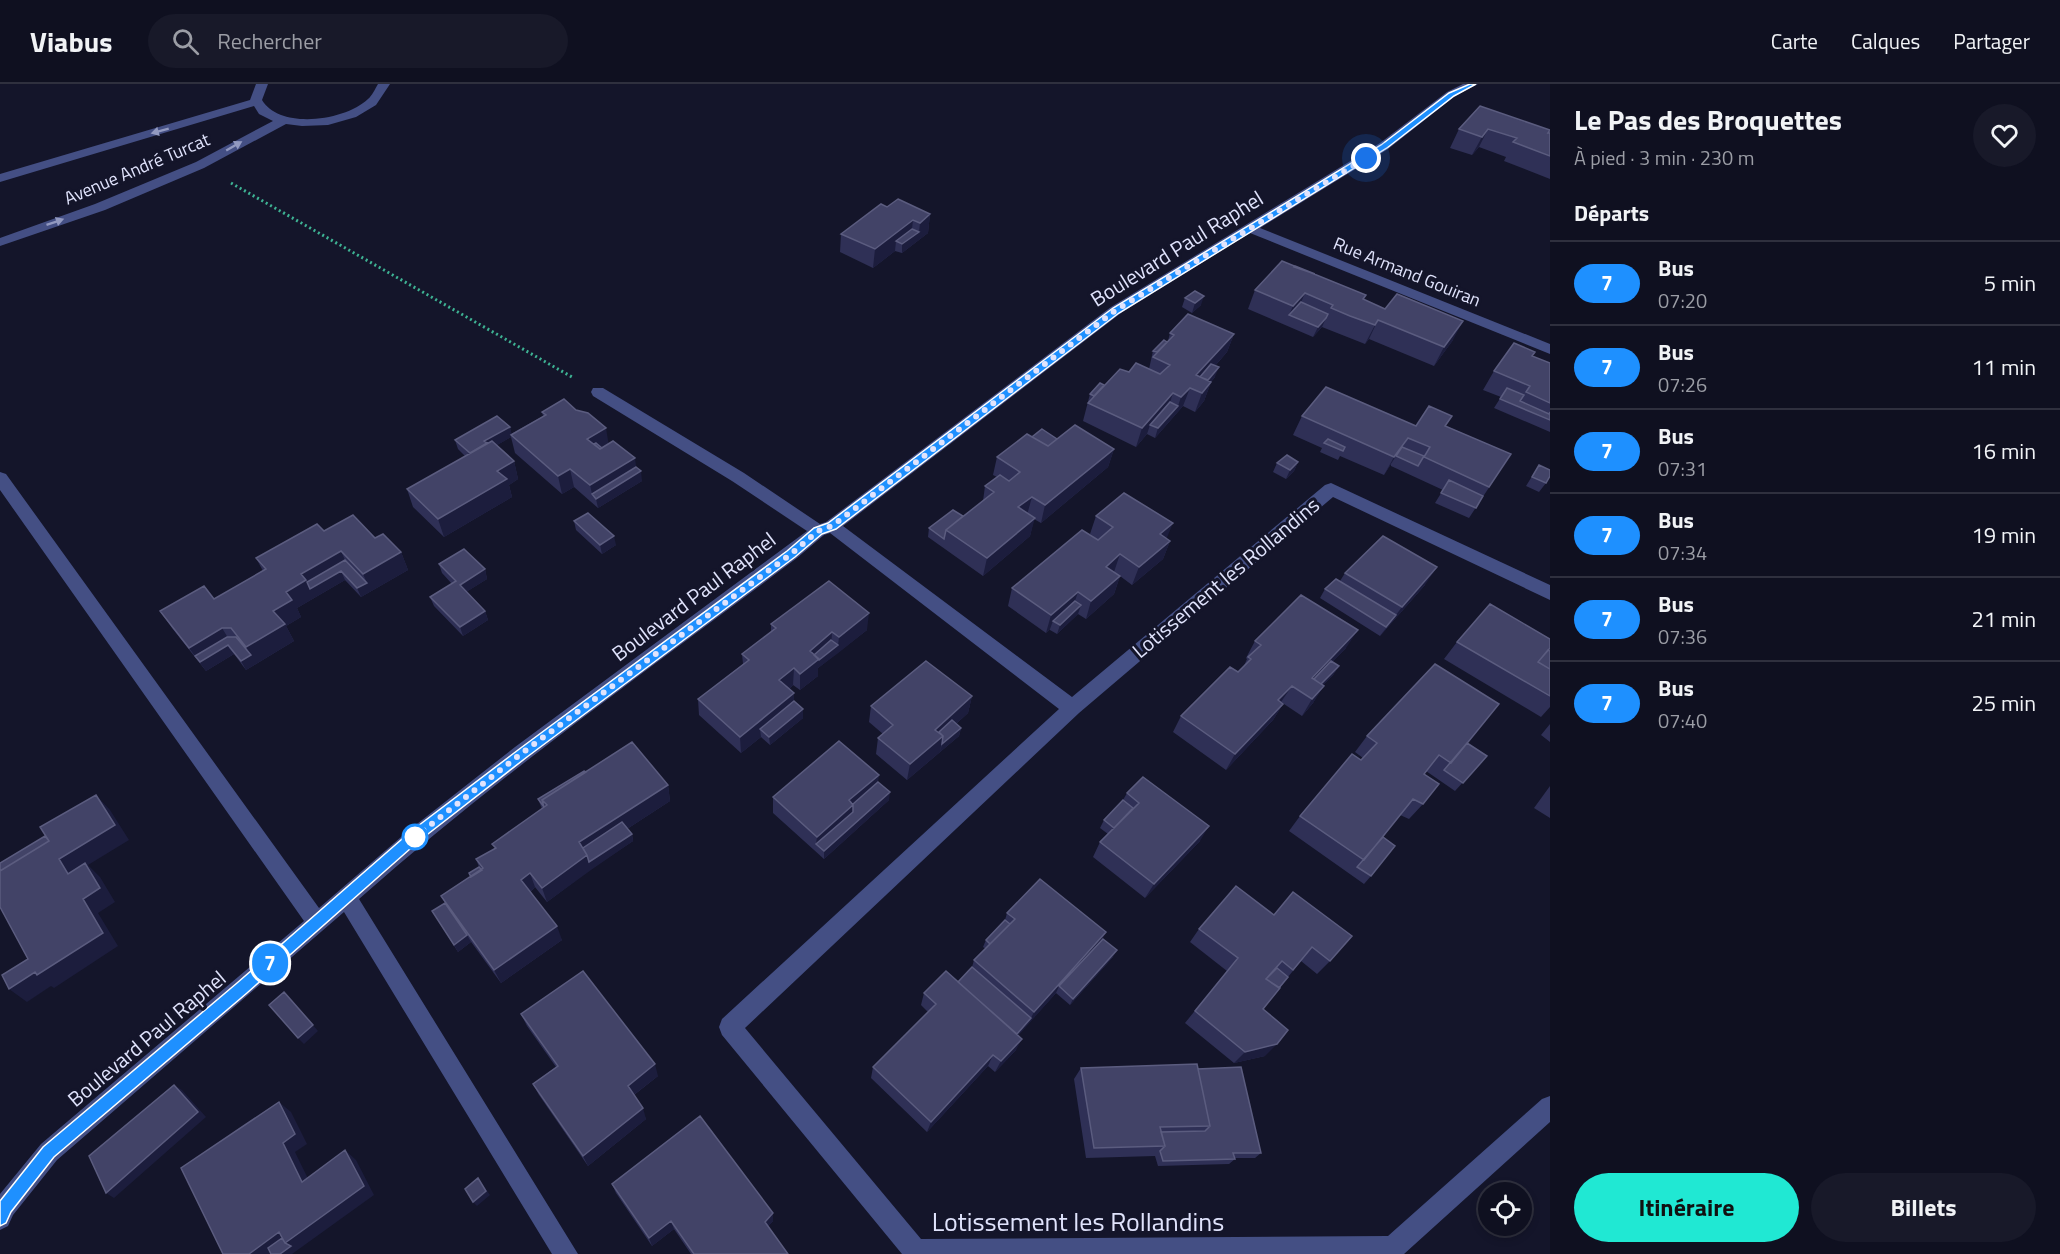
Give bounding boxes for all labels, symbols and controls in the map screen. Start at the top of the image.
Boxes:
search box [148,14,568,68]
text: Viabus [30,20,112,63]
text: Rechercher [217,24,322,58]
icon: search [169,25,202,58]
text: Carte [1771,25,1818,57]
text: Calques [1851,25,1920,57]
text: Partager [1953,25,2030,57]
text: Le Pas des Broquettes [1574,98,1842,141]
button: heart [1973,104,2036,167]
street label: Avenue André Turcat [60,125,214,211]
one-way arrow [151,126,169,136]
one-way arrow [226,141,243,151]
text: À pied · 3 min · 230 m [1574,142,1754,173]
your location [1351,143,1381,173]
street label: Boulevard Paul Raphel [1084,182,1269,314]
text: Départs [1574,196,1649,230]
one-way arrow [46,217,64,227]
street label: Rue Armand Gouiran [1329,230,1485,313]
text: Bus [1658,251,1694,285]
text: 5 min [1984,266,2036,300]
text: 7 [1601,267,1613,299]
text: 07:20 [1658,285,1707,316]
text: Bus [1658,335,1694,369]
text: 11 min [1971,350,2036,384]
text: 7 [1601,351,1613,383]
text: 07:26 [1658,369,1707,400]
text: Bus [1658,419,1694,453]
text: 16 min [1971,434,2036,468]
text: 7 [1601,435,1613,467]
text: 07:31 [1658,453,1707,484]
street label: Lotissement les Rollandins [1125,489,1326,665]
text: Bus [1658,503,1694,537]
text: 19 min [1971,518,2036,552]
text: 7 [1601,519,1613,551]
street label: Boulevard Paul Raphel [605,524,782,669]
text: 07:34 [1658,537,1707,568]
text: Bus [1658,587,1694,621]
text: 21 min [1971,602,2036,636]
text: 7 [1601,603,1613,635]
text: 07:36 [1658,621,1707,652]
text: Bus [1658,671,1694,705]
text: 25 min [1971,686,2036,720]
text: 7 [1601,687,1613,719]
text: 07:40 [1658,705,1707,736]
unlabelled marker [402,824,428,850]
line badge: 7 [250,944,290,982]
text: 7 [264,947,276,979]
street label: Boulevard Paul Raphel [60,962,233,1114]
button: Itinéraire [1574,1173,1799,1242]
button: Billets [1811,1173,2036,1242]
map controls [1478,1182,1532,1236]
button: locate [1478,1182,1532,1236]
street label: Lotissement les Rollandins [932,1202,1224,1241]

